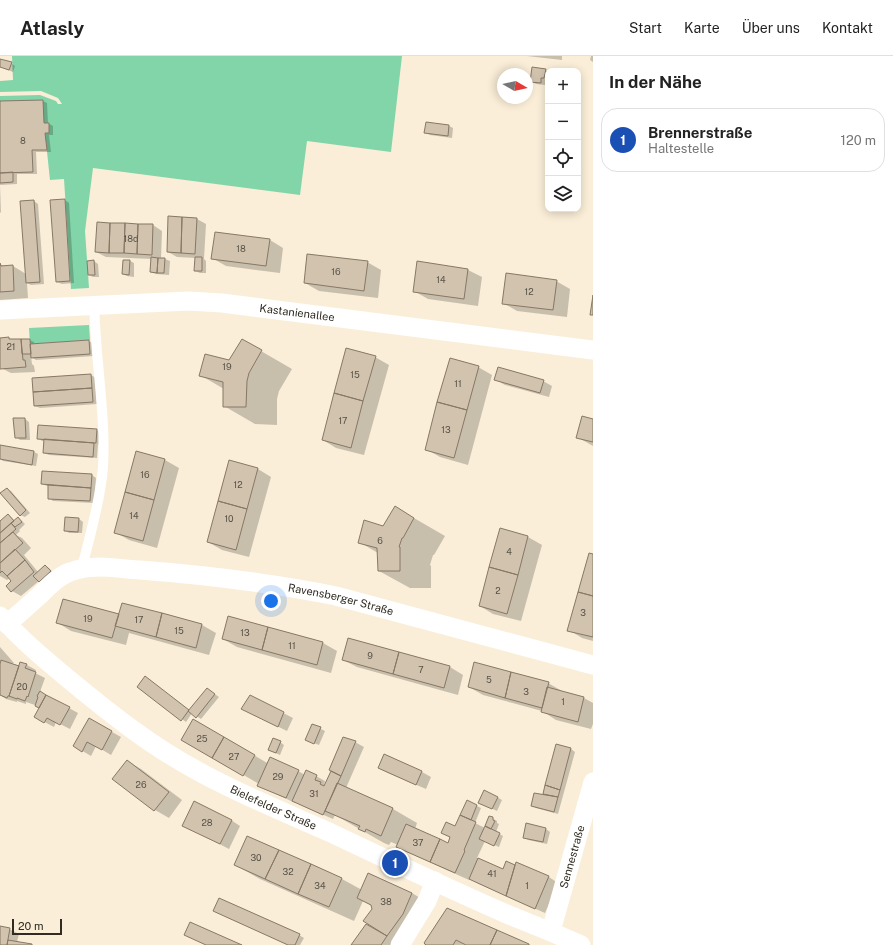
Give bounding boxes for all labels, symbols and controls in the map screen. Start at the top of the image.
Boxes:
text: Atlasly [20,17,84,39]
text: Start [629,20,662,36]
text: Karte [684,20,720,36]
text: Über uns [742,20,800,36]
text: Kontakt [822,20,873,36]
north arrow [497,68,533,104]
map controls [545,68,581,212]
button: + [545,68,581,104]
text: In der Nähe [609,72,702,92]
button: − [545,104,581,140]
text: Brennerstraße [648,124,752,141]
text: 1 [620,133,626,148]
text: 120 m [841,133,876,148]
house number: 8 [20,135,26,146]
button: locate [545,140,581,176]
text: Haltestelle [648,141,714,156]
button: layers [545,176,581,212]
house number: 18d [124,233,138,244]
house number: 18 [236,243,246,254]
house number: 16 [331,266,341,277]
house number: 14 [436,274,446,285]
house number: 12 [524,286,534,297]
street label: Kastanienallee [259,302,335,323]
house number: 21 [6,341,16,352]
house number: 19 [222,361,232,372]
house number: 15 [350,369,360,380]
house number: 11 [454,378,462,389]
house number: 17 [338,415,348,426]
house number: 13 [441,424,451,435]
house number: 16 [140,469,150,480]
house number: 12 [233,479,243,490]
house number: 14 [129,510,139,521]
house number: 10 [224,513,234,524]
house number: 6 [377,535,383,546]
house number: 4 [506,546,512,557]
street label: Ravensberger Straße [287,581,395,617]
house number: 2 [495,585,501,596]
your location [261,591,281,611]
house number: 3 [580,607,586,618]
house number: 19 [83,613,93,624]
house number: 17 [134,614,144,625]
house number: 15 [174,625,184,636]
house number: 13 [240,627,250,638]
house number: 11 [288,640,296,651]
house number: 9 [367,650,373,661]
house number: 7 [418,664,424,675]
house number: 5 [486,674,492,685]
house number: 20 [17,681,28,692]
house number: 3 [523,686,529,697]
house number: 1 [561,696,565,707]
house number: 25 [196,733,208,744]
house number: 27 [229,751,239,762]
house number: 29 [273,771,284,782]
house number: 26 [136,779,147,790]
street label: Bielefelder Straße [228,783,318,832]
house number: 31 [309,788,319,799]
house number: 28 [201,817,213,828]
street label: Sennestraße [557,824,587,890]
house number: 37 [413,837,423,848]
pin: 1 [382,848,408,878]
house number: 30 [250,852,262,863]
house number: 32 [282,866,294,877]
house number: 41 [487,868,497,879]
house number: 34 [314,880,326,891]
house number: 1 [525,880,529,891]
house number: 38 [380,896,392,907]
scale bar [12,917,62,936]
text: 20 m [18,920,43,932]

